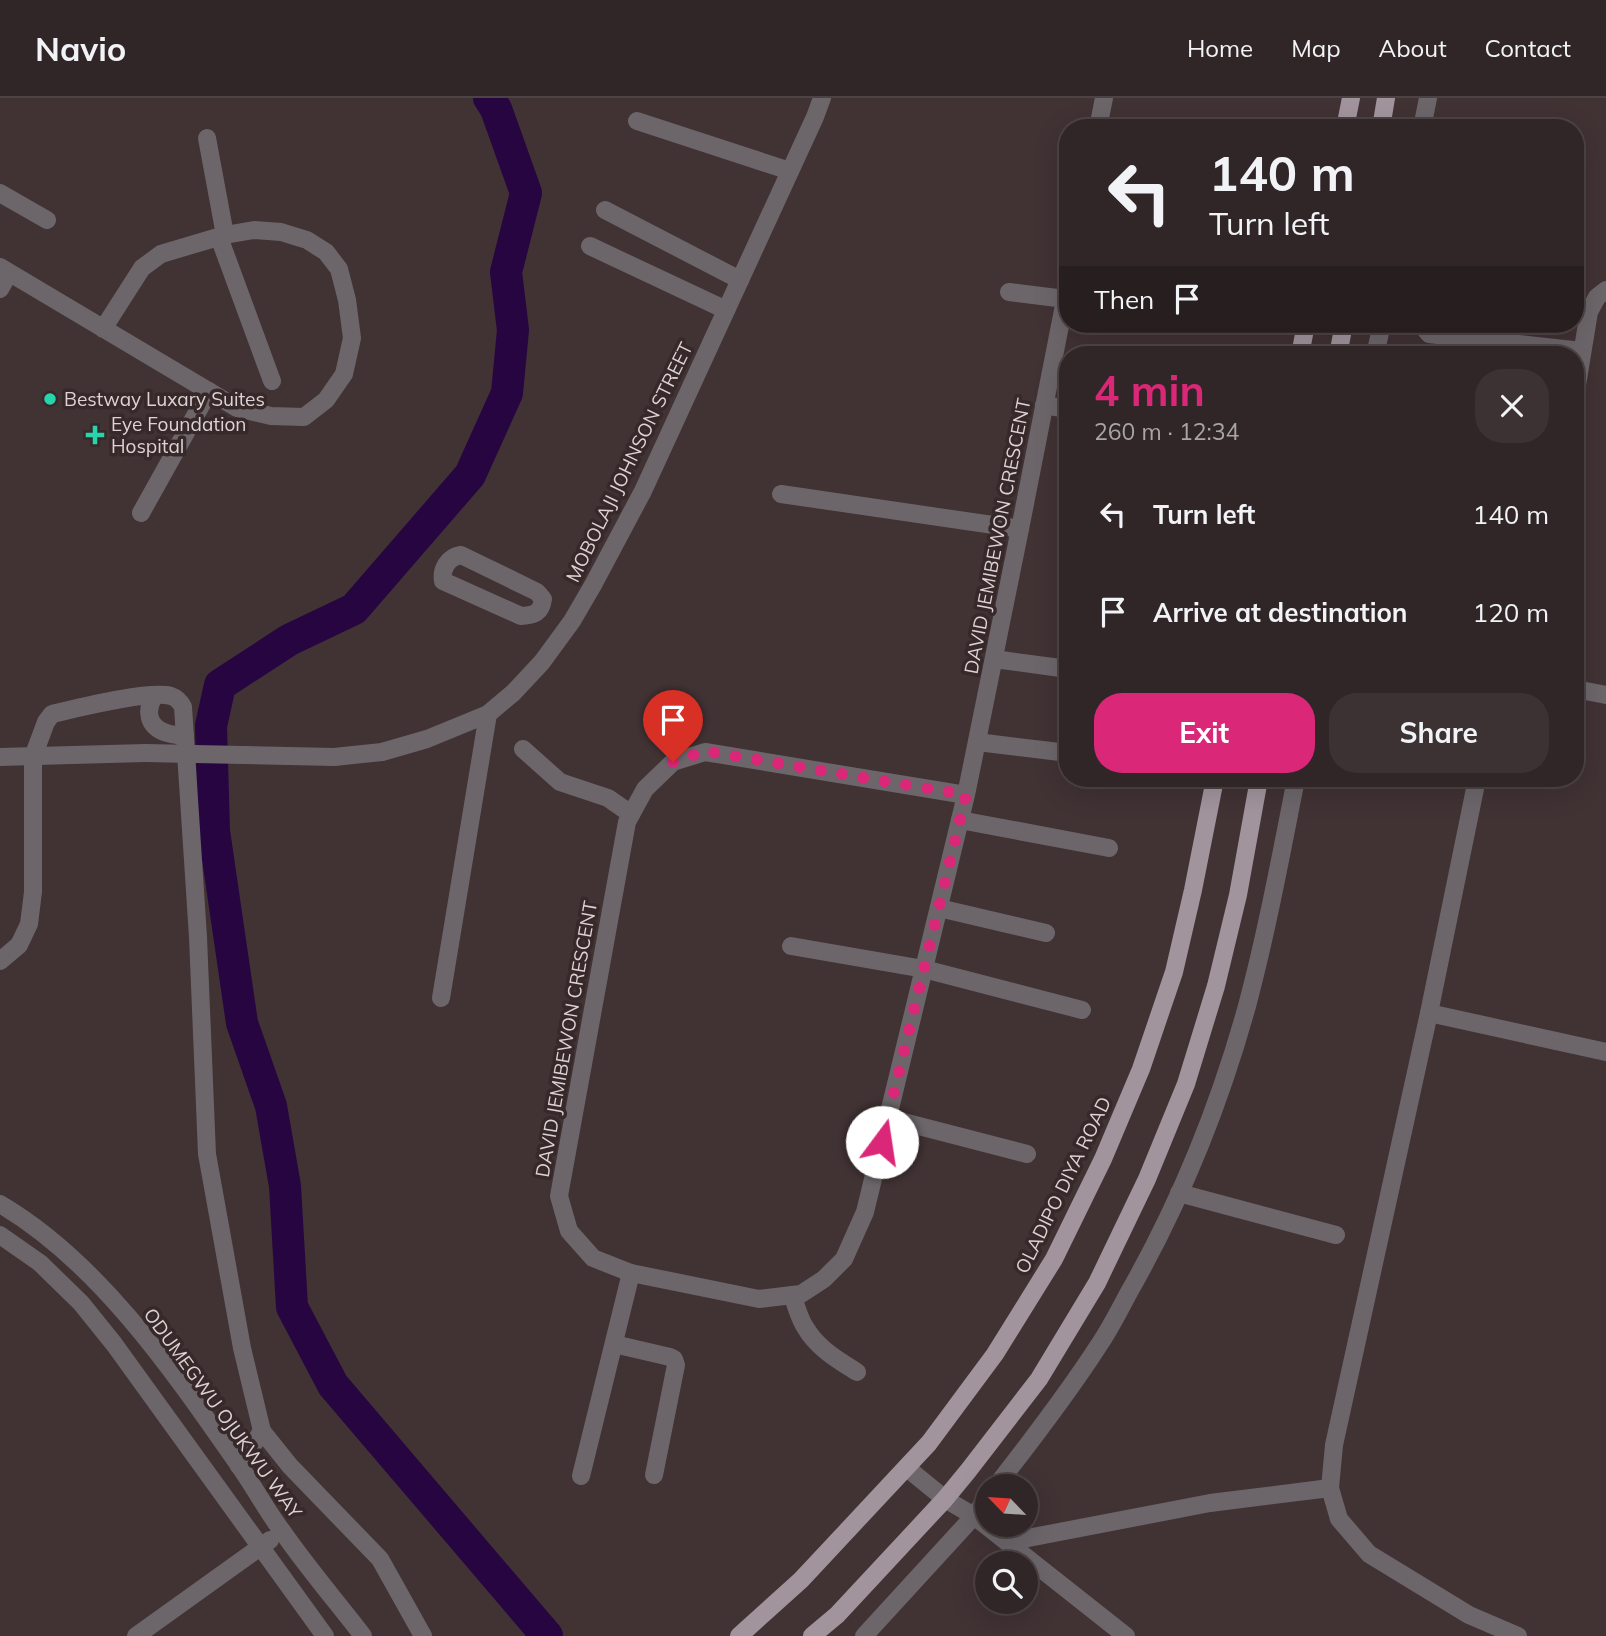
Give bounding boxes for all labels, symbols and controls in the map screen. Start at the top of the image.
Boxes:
text: Navio [35,28,126,69]
text: Home [1187,33,1253,63]
text: Map [1291,33,1341,63]
text: About [1379,33,1447,63]
text: Contact [1485,33,1571,63]
text: 140 m [1209,142,1355,203]
icon: left [1094,147,1185,238]
text: Turn left [1209,203,1329,243]
icon: arrive [1168,280,1206,318]
text: Then [1094,283,1154,316]
street label: MOBOLAJI JOHNSON STREET [560,338,698,586]
text: 4 min [1094,364,1205,417]
button: close [1475,369,1549,443]
place label: Bestway Luxary Suites [64,387,265,411]
marker: Bestway Luxary Suites [42,391,58,407]
street label: DAVID JEMIBEWON CRESCENT [958,396,1036,676]
place label: Eye Foundation Hospital [111,412,246,458]
text: 260 m · 12:34 [1094,417,1239,446]
marker: Eye Foundation Hospital [85,425,105,445]
icon: left [1094,495,1132,533]
text: Turn left [1153,498,1255,531]
text: 140 m [1473,498,1549,531]
icon: arrive [1094,593,1132,631]
text: Arrive at destination [1153,596,1408,629]
text: 120 m [1473,596,1549,629]
pin [643,690,703,762]
button: Exit [1094,693,1315,773]
button: Share [1329,693,1549,773]
icon: arrive [654,701,692,739]
street label: DAVID JEMIBEWON CRESCENT [530,898,602,1179]
street label: OLADIPO DIYA ROAD [1010,1093,1116,1277]
position arrow [845,1105,919,1179]
street label: ODUMEGWU OJUKWU WAY [139,1303,308,1523]
north arrow [975,1474,1038,1536]
map controls [975,1474,1038,1614]
button: search [975,1551,1038,1614]

